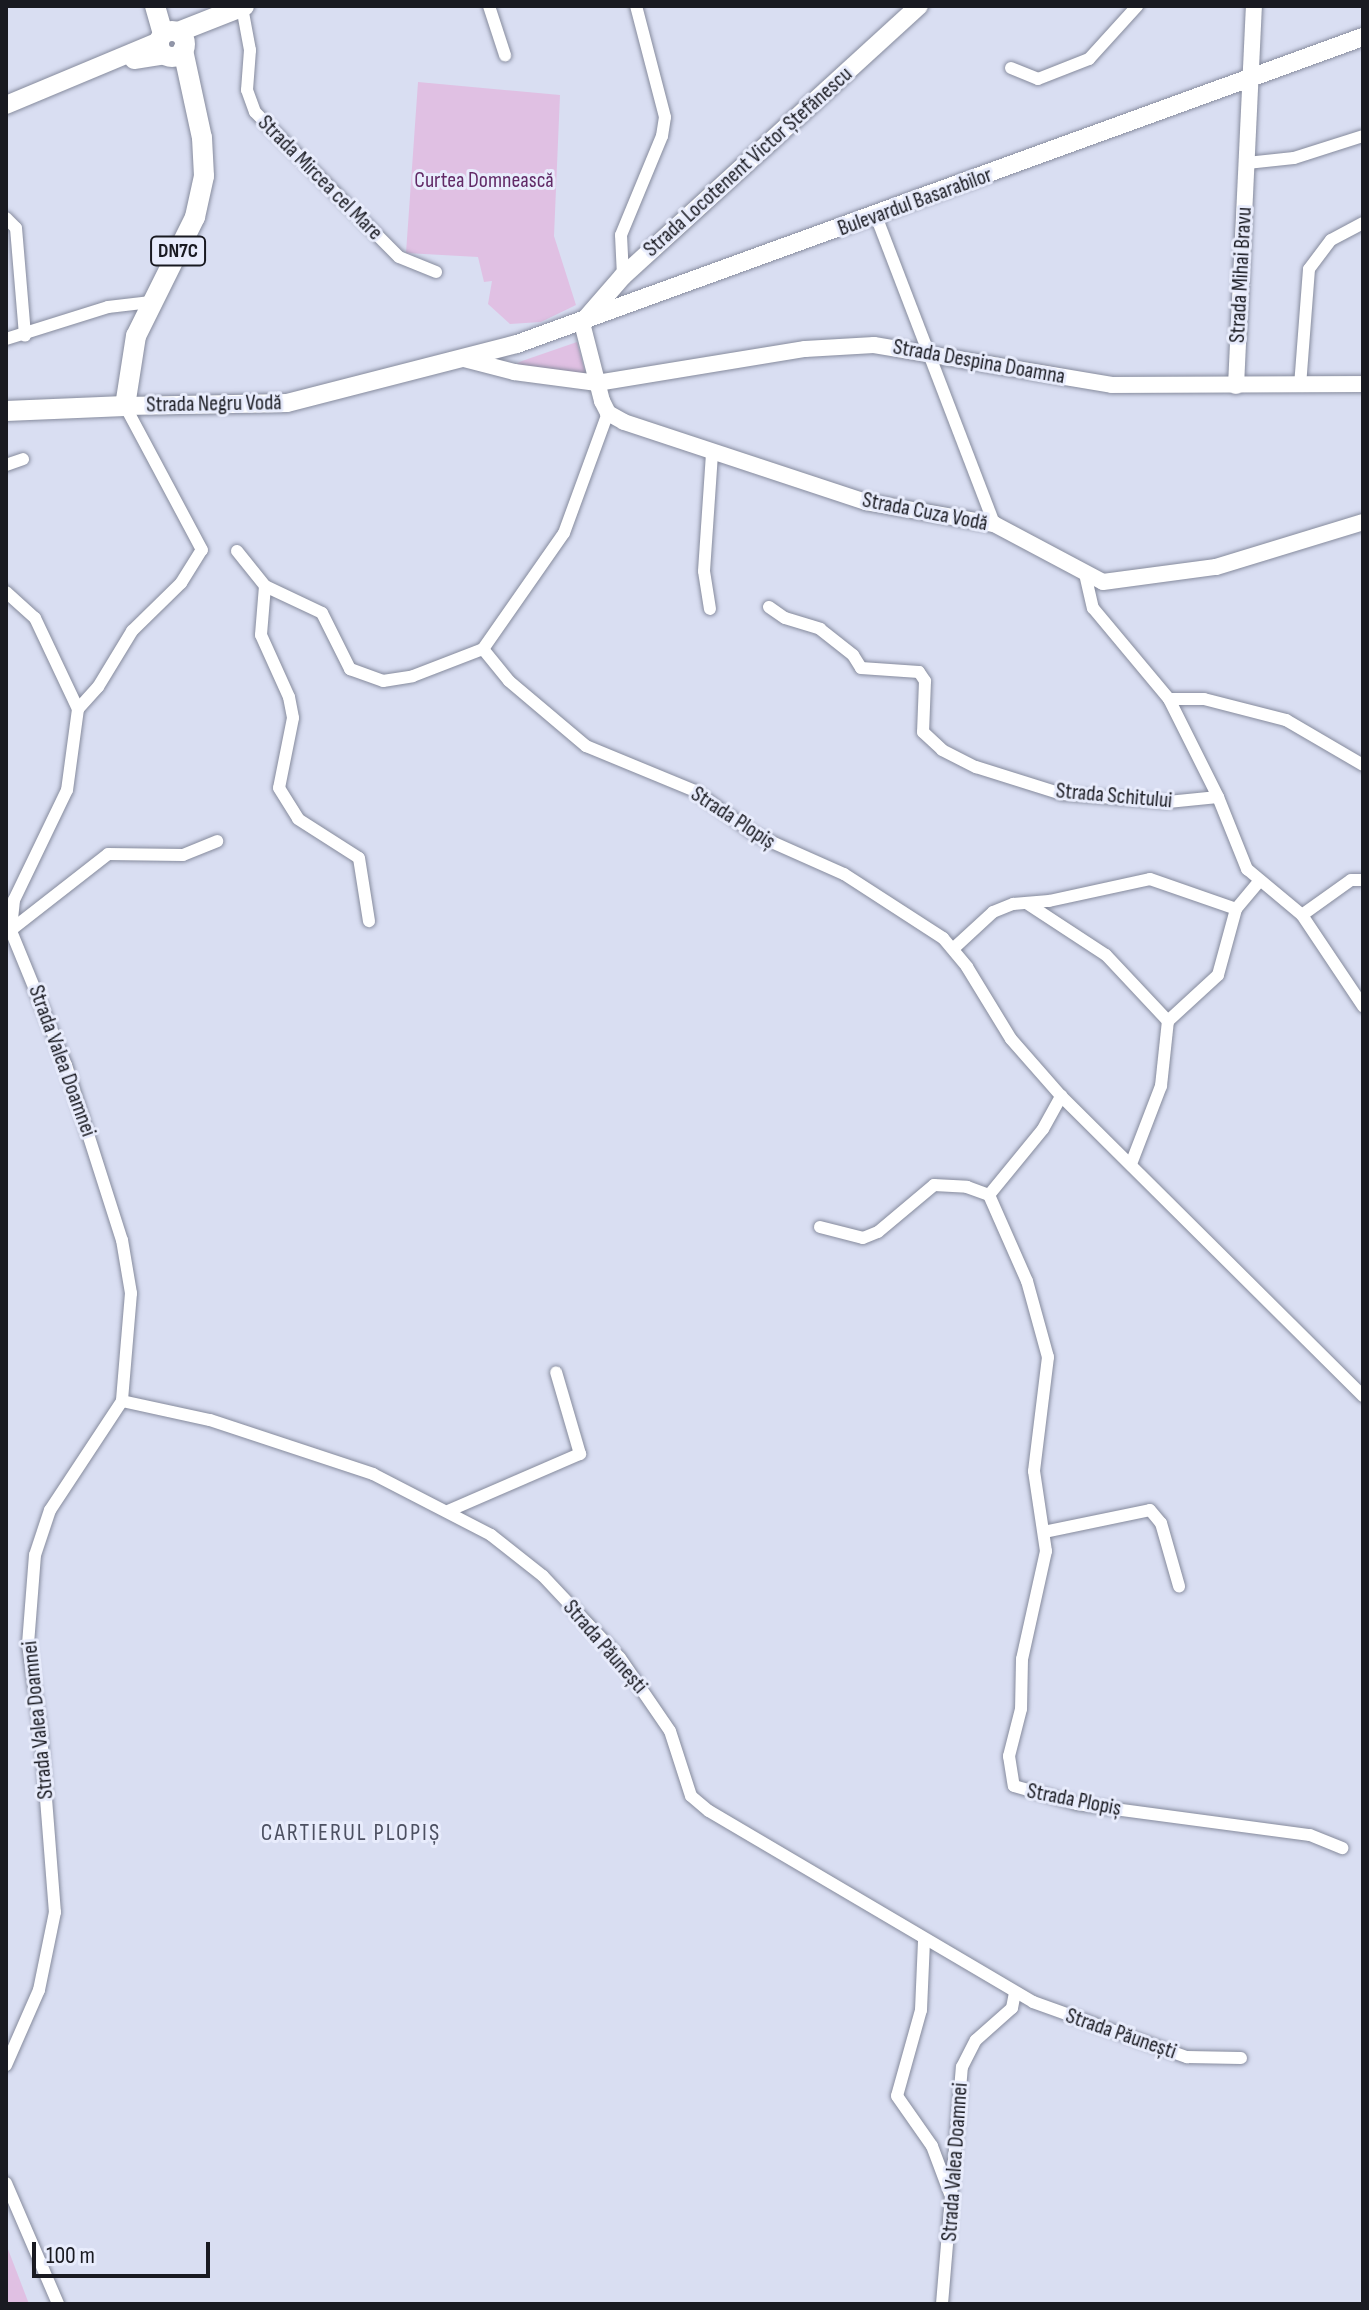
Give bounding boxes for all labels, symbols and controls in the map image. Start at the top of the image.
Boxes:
street label: Strada Locotenent Victor Ștefănescu [638,61,858,263]
street label: Strada Mircea cel Mare [252,110,388,246]
street label: Bulevardul Basarabilor [834,162,996,242]
park label: Curtea Domnească [414,168,554,194]
street label: Strada Mihai Bravu [1224,206,1258,344]
road number: DN7C [150,235,206,267]
street label: Strada Despina Doamna [891,334,1067,390]
street label: Strada Negru Vodă [146,390,282,418]
street label: Strada Cuza Vodă [860,487,990,537]
street label: Strada Schitului [1055,778,1173,814]
street label: Strada Plopiș [686,781,780,855]
street label: Strada Valea Doamnei [22,982,102,1140]
street label: Strada Păunești [557,1595,653,1699]
street label: Strada Valea Doamnei [17,1639,59,1801]
street label: Strada Plopiș [1025,1778,1123,1822]
district label: CARTIERUL PLOPIȘ [261,1819,441,1847]
street label: Strada Păunești [1062,2003,1180,2065]
street label: Strada Valea Doamnei [936,2082,974,2242]
scale bar [36,2226,214,2276]
text: 100 m [46,2241,95,2270]

